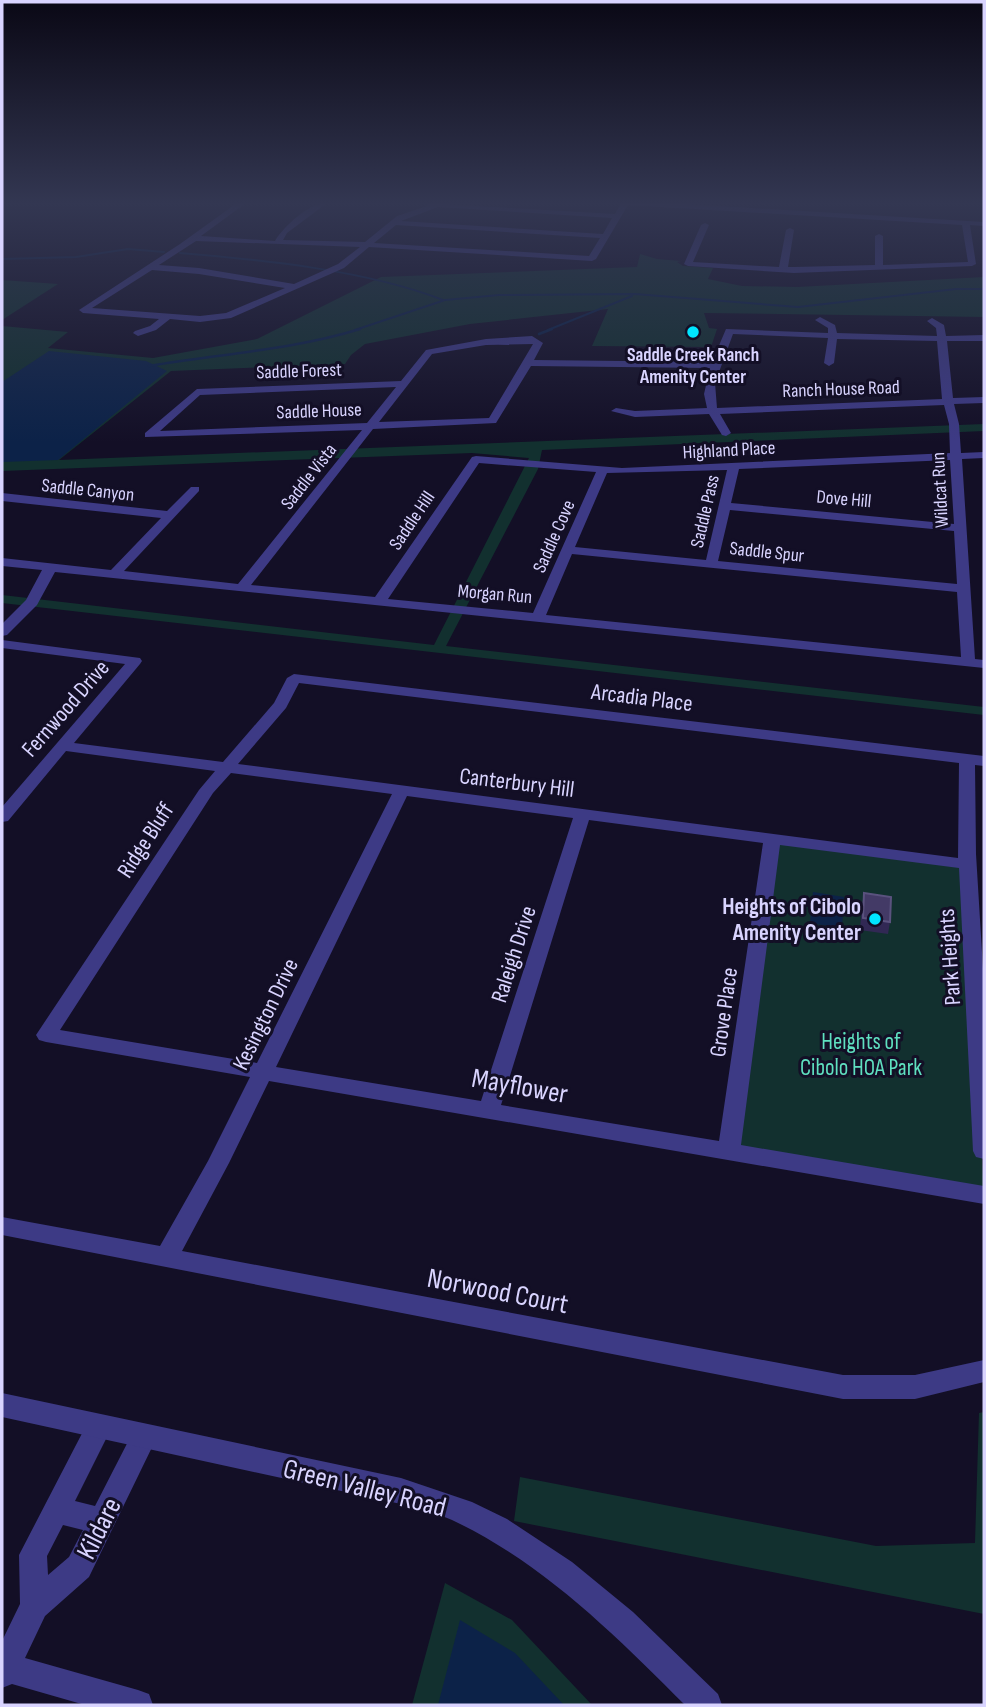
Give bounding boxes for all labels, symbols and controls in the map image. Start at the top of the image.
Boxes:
marker: Saddle Creek Ranch Amenity Center [685,324,701,340]
place label: Saddle Creek Ranch Amenity Center [627,344,759,389]
street label: Saddle Forest [256,359,342,384]
street label: Ranch House Road [782,376,900,403]
street label: Saddle House [276,399,362,424]
street label: Highland Place [682,437,776,464]
street label: Saddle Vista [276,439,342,515]
street label: Wildcat Run [927,452,954,528]
street label: Saddle Pass [686,473,725,550]
street label: Saddle Canyon [40,474,135,507]
street label: Dove Hill [815,486,872,513]
street label: Saddle Hill [384,487,440,555]
street label: Saddle Cove [528,497,581,577]
street label: Saddle Spur [728,537,806,568]
street label: Morgan Run [457,580,533,609]
street label: Fernwood Drive [16,654,115,763]
street label: Arcadia Place [589,678,694,718]
street label: Canterbury Hill [458,762,576,804]
street label: Ridge Bluff [111,797,181,883]
place label: Heights of Cibolo Amenity Center [722,893,861,947]
street label: Raleigh Drive [485,903,543,1006]
street label: Park Heights [933,908,967,1006]
marker: Heights of Cibolo Amenity Center [867,911,883,927]
street label: Kesington Drive [227,954,305,1075]
street label: Grove Place [704,966,744,1059]
park label: Heights of Cibolo HOA Park [800,1028,922,1082]
street label: Mayflower [469,1062,570,1111]
street label: Norwood Court [424,1262,571,1321]
street label: Green Valley Road [280,1452,449,1525]
street label: Kildare [70,1492,129,1565]

